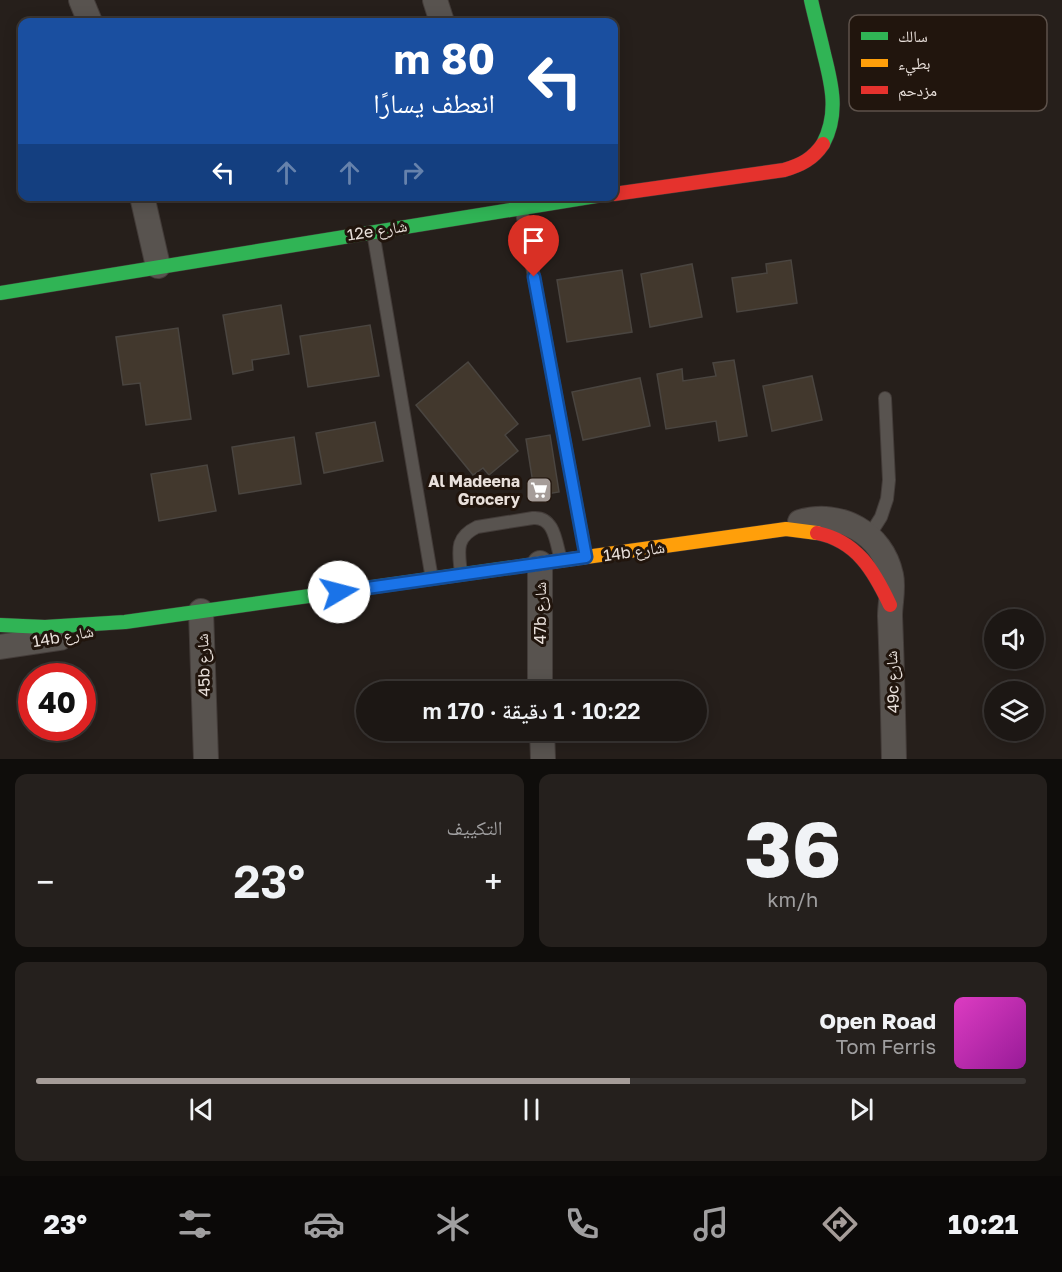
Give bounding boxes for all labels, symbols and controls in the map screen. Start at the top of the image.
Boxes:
legend [849,15,1047,111]
text: سالك [898,26,928,46]
text: 80 m [394,33,495,83]
icon: left [516,42,594,120]
text: بطيء [898,53,930,76]
text: مزدحم [898,80,937,101]
text: انعطف يسارًا [373,87,495,119]
icon: left [207,156,240,189]
icon: ahead [270,156,303,189]
icon: ahead [333,156,366,189]
icon: right [396,156,429,189]
street label: 12e شارع [345,215,409,246]
pin [508,215,559,277]
icon: arrive [517,224,550,257]
place label: Al Madeena Grocery [428,471,520,509]
supermarket icon: Al Madeena Grocery [524,475,554,505]
street label: 14b شارع [602,537,666,566]
position arrow [307,560,371,624]
street label: 47b شارع [530,582,551,644]
map controls [984,609,1044,741]
button: sound [984,609,1044,669]
street label: 14b شارع [31,621,95,652]
street label: 45b شارع [192,633,215,697]
street label: 49c شارع [881,650,904,714]
speed limit sign: 40 [18,663,96,741]
button: layers [984,681,1044,741]
text: 10:22 · 1 دقيقة · 170 m [422,697,641,724]
text: 36 [744,801,841,894]
text: التكييف [446,815,503,839]
text: 23° [233,854,305,908]
text: − [36,862,54,901]
text: + [484,862,503,901]
text: km/h [767,887,818,911]
text: Open Road [819,1007,936,1034]
text: Tom Ferris [836,1034,936,1058]
icon: previous [185,1093,218,1126]
icon: pause [515,1093,548,1126]
icon: next [845,1093,878,1126]
icon: filters [174,1203,216,1245]
icon: car [303,1203,345,1245]
icon: climate [432,1203,474,1245]
icon: phone [561,1203,603,1245]
icon: music [690,1203,732,1245]
icon: directions [819,1203,861,1245]
text: 23° [44,1208,87,1240]
text: 10:21 [948,1208,1019,1240]

